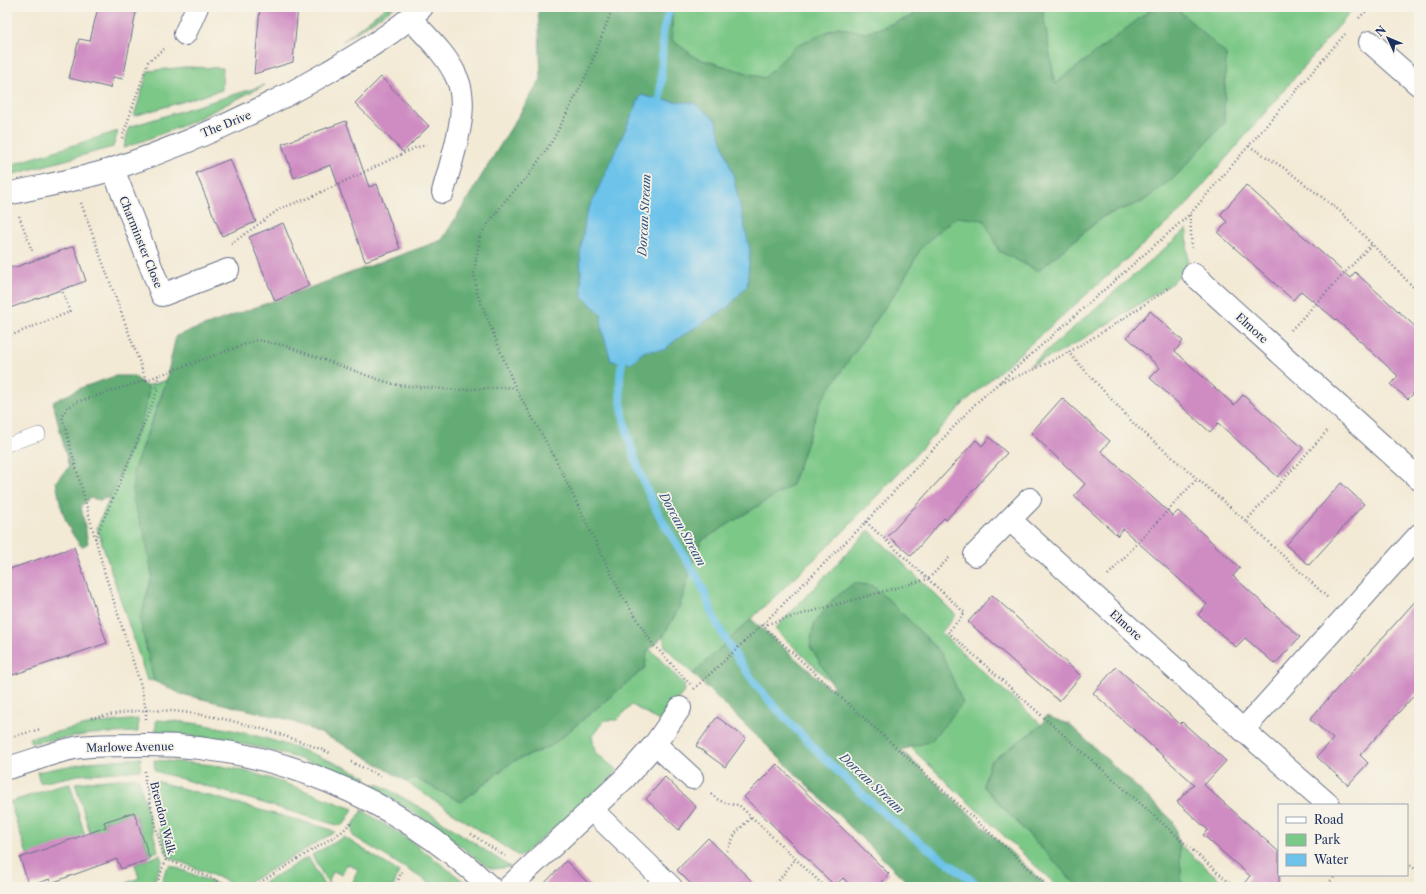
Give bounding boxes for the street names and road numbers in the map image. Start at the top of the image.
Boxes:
street label: The Drive [199,108,253,140]
street label: Charminster Close [116,194,166,290]
street label: Elmore [1233,310,1271,346]
street label: Elmore [1107,607,1145,643]
street label: Marlowe Avenue [86,739,174,755]
street label: Brendon Walk [147,780,179,856]

